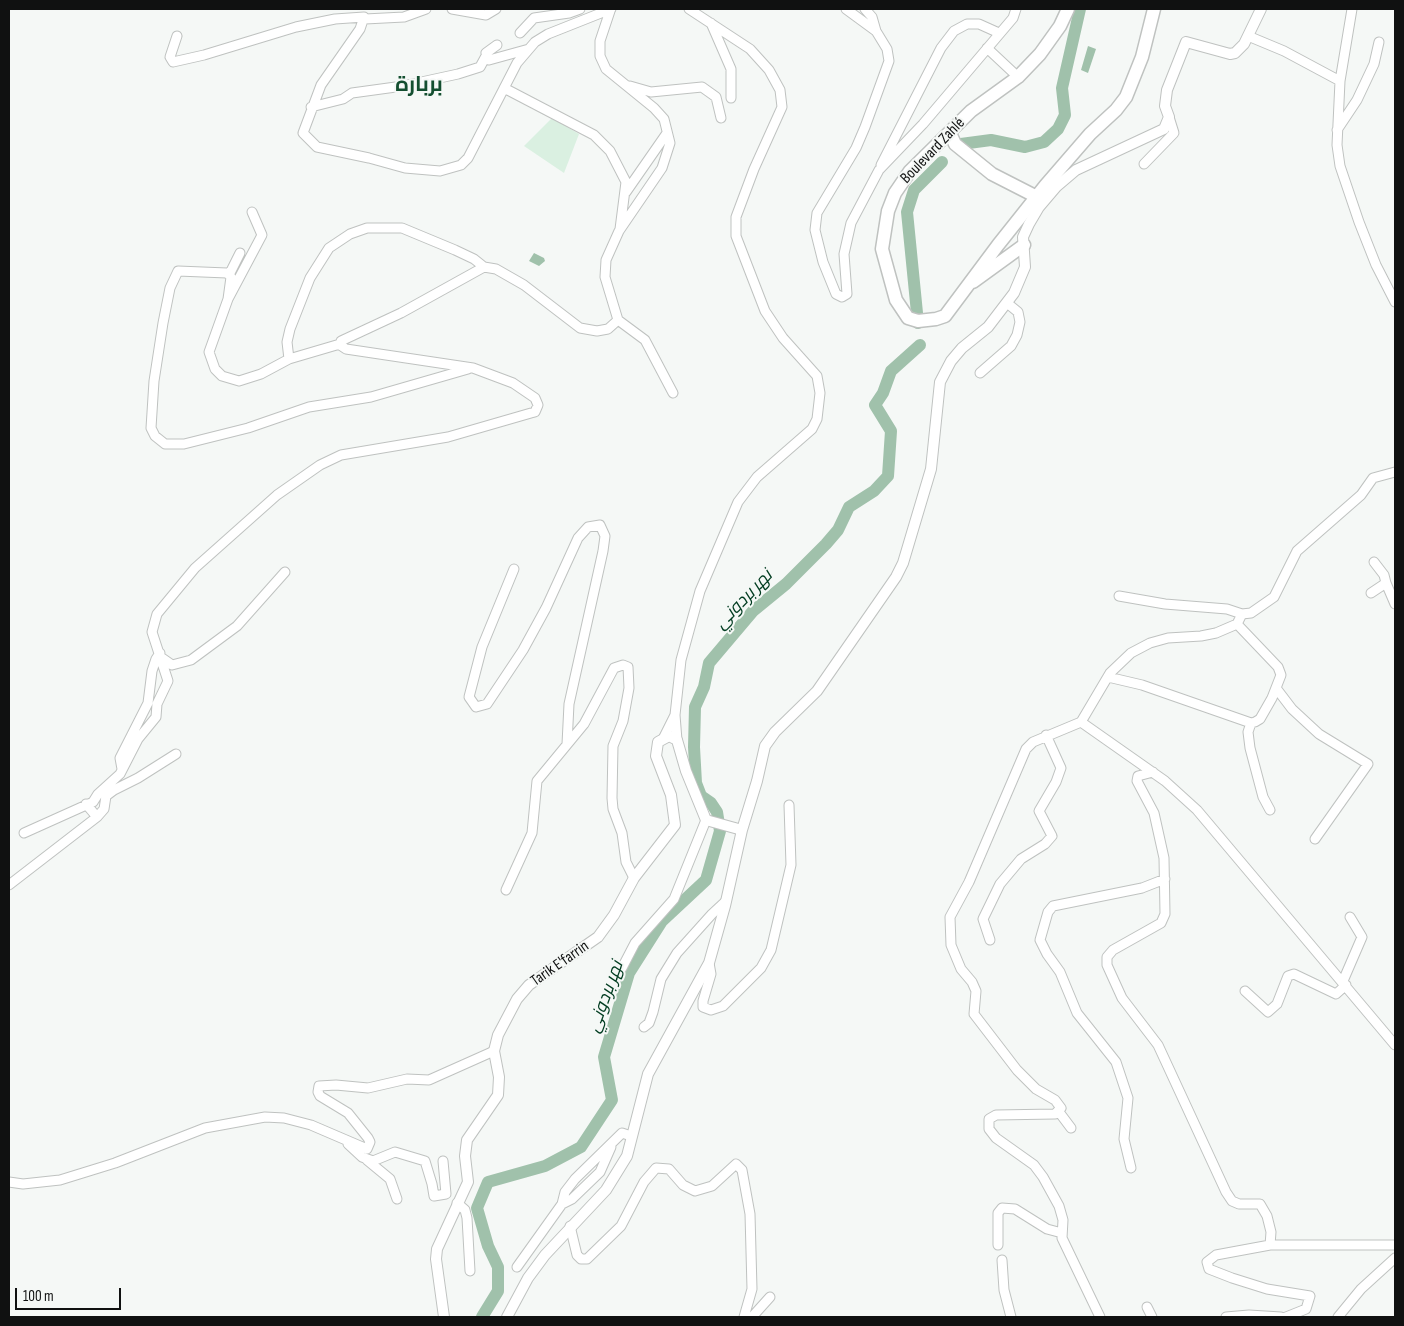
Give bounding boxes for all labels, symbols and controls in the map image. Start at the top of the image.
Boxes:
district label: بربارة [395,73,443,99]
street label: Boulevard Zahlé [897,114,969,188]
water label: نهر بردوني [710,566,778,634]
street label: Tarik E'farrin [527,937,593,991]
water label: نهر بردوني [583,958,629,1036]
scale bar [18,1278,124,1310]
text: 100 m [23,1287,54,1306]

